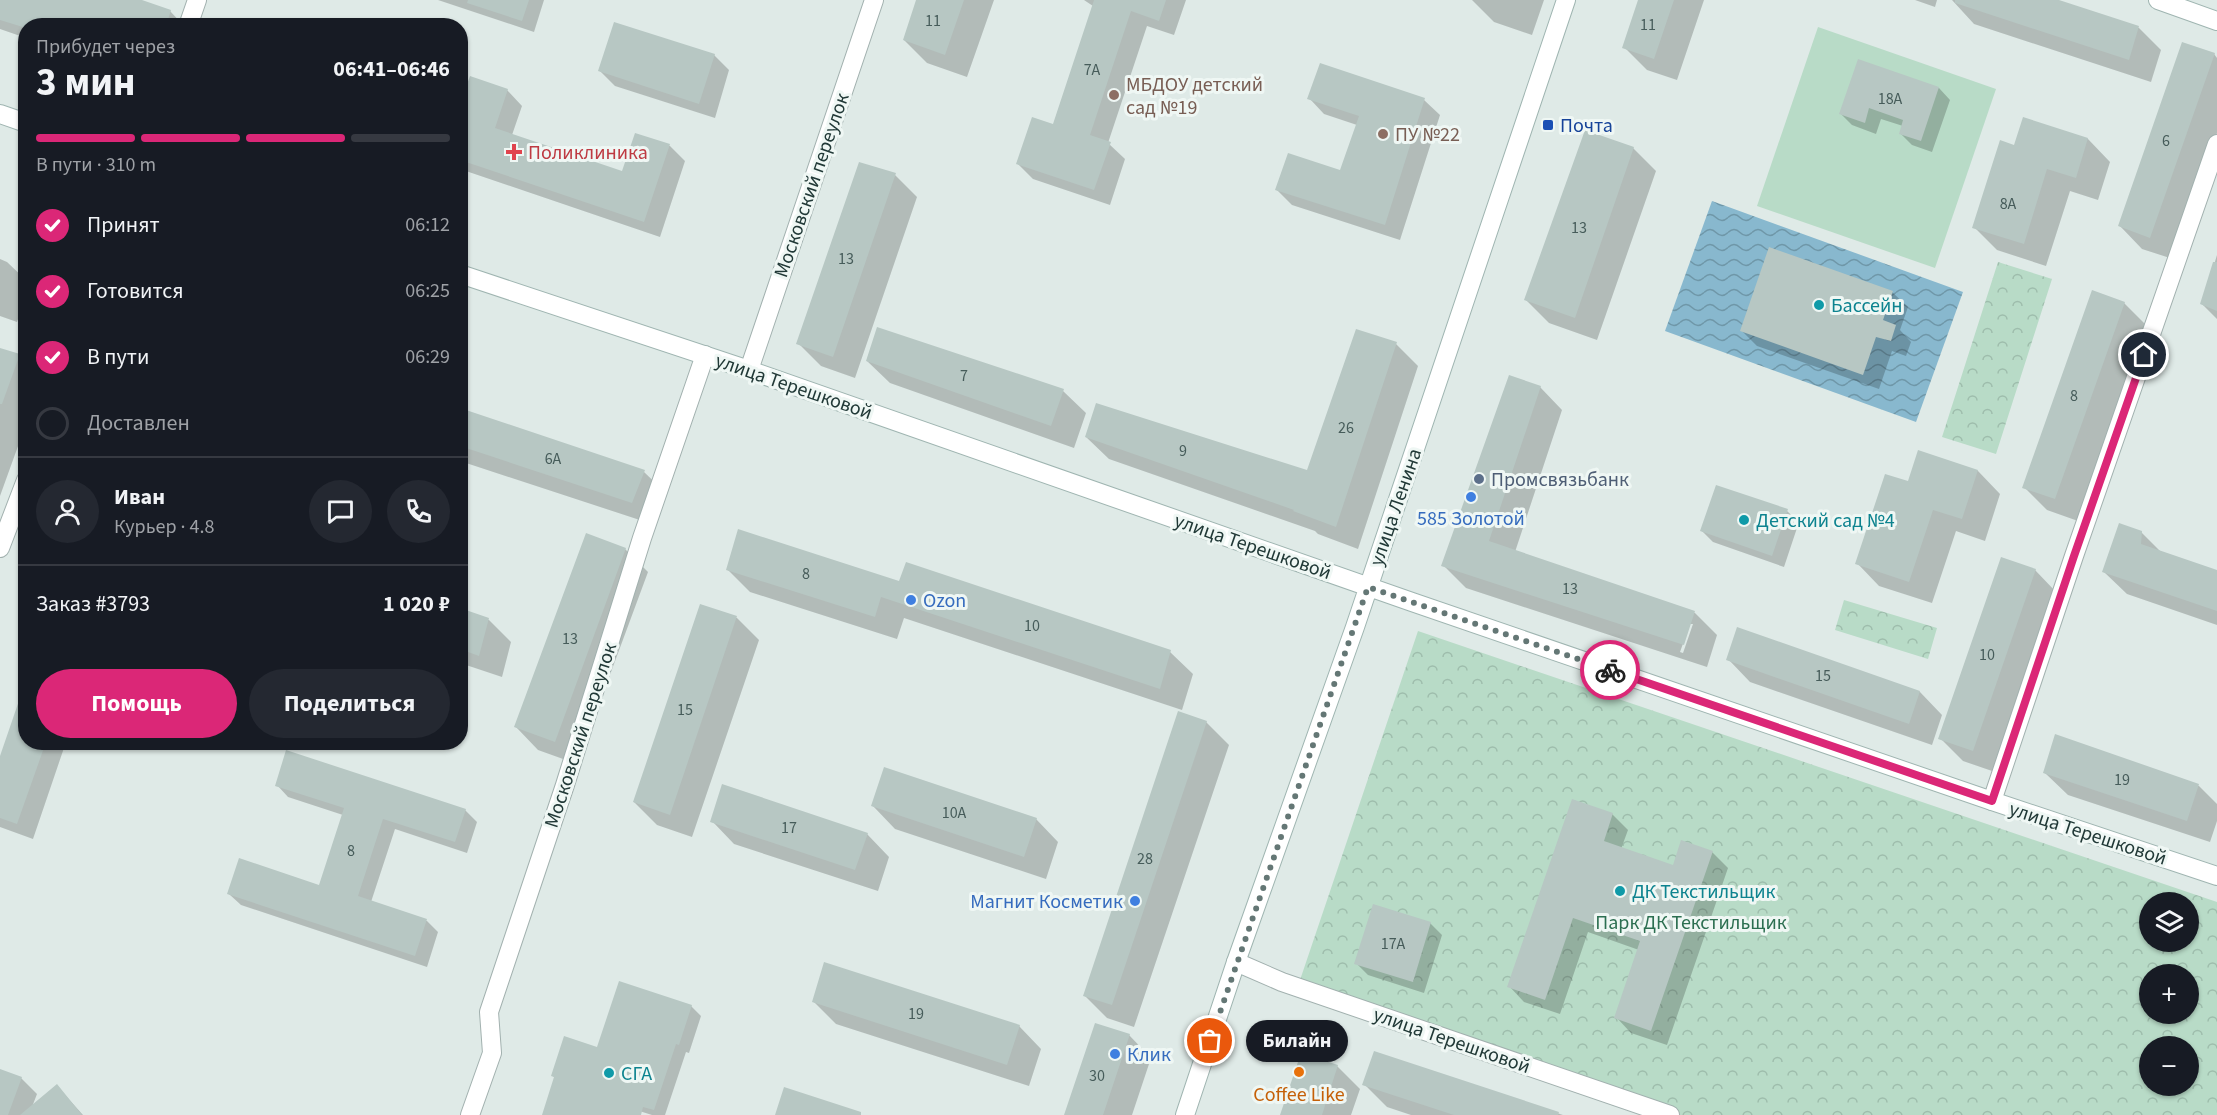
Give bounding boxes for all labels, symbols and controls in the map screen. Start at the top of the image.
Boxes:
house number: 11 [925,10,941,32]
house number: 11 [1640,14,1656,36]
text: Прибудет через [36,33,175,61]
text: 06:41–06:46 [333,53,450,85]
text: 3 мин [36,55,136,111]
house number: 7А [1084,59,1101,81]
place label: МБДОУ детский сад №19 [1126,71,1263,122]
marker: МБДОУ детский сад №19 [1107,88,1121,102]
house number: 18А [1878,88,1903,110]
street label: Московский переулок [767,89,857,281]
place label: Почта [1560,112,1613,140]
marker: Почта [1541,118,1555,132]
place label: ПУ №22 [1395,121,1460,149]
marker: ПУ №22 [1376,127,1390,141]
house number: 6 [2162,130,2170,152]
place label: Поликлиника [528,139,648,167]
marker: Поликлиника [505,143,523,161]
text: В пути · 310 m [36,151,156,179]
house number: 8А [2000,193,2017,215]
icon: check [36,209,69,242]
text: Принят [87,209,160,241]
text: 06:12 [405,211,450,239]
house number: 13 [1571,217,1587,239]
house number: 13 [838,248,854,270]
icon: check [36,275,69,308]
text: Готовится [87,275,184,307]
text: 06:25 [405,277,450,305]
place label: Бассейн [1831,292,1903,320]
marker: Бассейн [1812,298,1826,312]
pin [2118,329,2169,380]
icon: home [2127,338,2160,371]
icon: check [36,341,69,374]
text: В пути [87,341,149,373]
text: 06:29 [405,343,450,371]
street label: улица Терешковой [711,347,876,427]
house number: 7 [960,365,968,387]
house number: 8 [2070,385,2078,407]
text: Доставлен [87,407,190,439]
house number: 26 [1338,417,1354,439]
house number: 9 [1179,440,1187,462]
street label: улица Ленина [1363,445,1429,570]
house number: 6А [545,448,562,470]
place label: Промсвязьбанк [1491,466,1629,494]
marker: Промсвязьбанк [1472,472,1486,486]
button: person [36,480,99,543]
button: chat [309,480,372,543]
button: phone [387,480,450,543]
text: Иван [114,481,165,513]
marker: 585 Золотой [1464,490,1478,504]
place label: 585 Золотой [1417,505,1525,533]
street label: улица Терешковой [1170,507,1335,587]
place label: Детский сад №4 [1756,507,1895,535]
text: Курьер · 4.8 [114,513,214,541]
marker: Детский сад №4 [1737,513,1751,527]
house number: 8 [802,563,810,585]
house number: 13 [1562,578,1578,600]
place label: Ozon [923,587,966,615]
text: Заказ #3793 [36,588,150,620]
text: 1 020 ₽ [383,588,450,620]
marker: Ozon [904,593,918,607]
house number: 10 [1024,615,1040,637]
house number: 13 [562,628,578,650]
street label: Московский переулок [538,639,624,832]
courier [1580,640,1640,700]
house number: 10 [1979,644,1995,666]
icon: bike [1594,654,1627,687]
house number: 15 [1815,665,1831,687]
button: Помощь [36,669,237,738]
button: Поделиться [249,669,450,738]
house number: 15 [677,699,693,721]
house number: 19 [2114,769,2130,791]
street label: улица Терешковой [2005,795,2170,873]
house number: 10А [942,802,967,824]
house number: 17 [781,817,797,839]
house number: 8 [347,840,355,862]
house number: 28 [1137,848,1153,870]
place label: ДК Текстильщик [1632,878,1775,906]
marker: ДК Текстильщик [1613,884,1627,898]
place label: Магнит Косметик [970,888,1123,916]
map controls [2139,892,2199,1096]
button: layers [2139,892,2199,952]
marker: Магнит Косметик [1128,894,1142,908]
park label: Парк ДК Текстильщик [1595,909,1787,937]
house number: 17А [1381,933,1406,955]
button: + [2139,964,2199,1024]
street label: улица Терешковой [1369,1001,1534,1081]
house number: 19 [908,1003,924,1025]
pin [1184,1015,1235,1066]
callout: Билайн [1246,1020,1348,1062]
icon: bag [1193,1024,1226,1057]
text: Билайн [1263,1027,1331,1055]
button: − [2139,1036,2199,1096]
place label: Клик [1127,1041,1171,1069]
marker: Клик [1108,1047,1122,1061]
place label: СГА [621,1060,652,1088]
house number: 30 [1089,1065,1105,1087]
marker: Coffee Like [1292,1065,1306,1079]
marker: СГА [602,1066,616,1080]
place label: Coffee Like [1253,1081,1345,1109]

